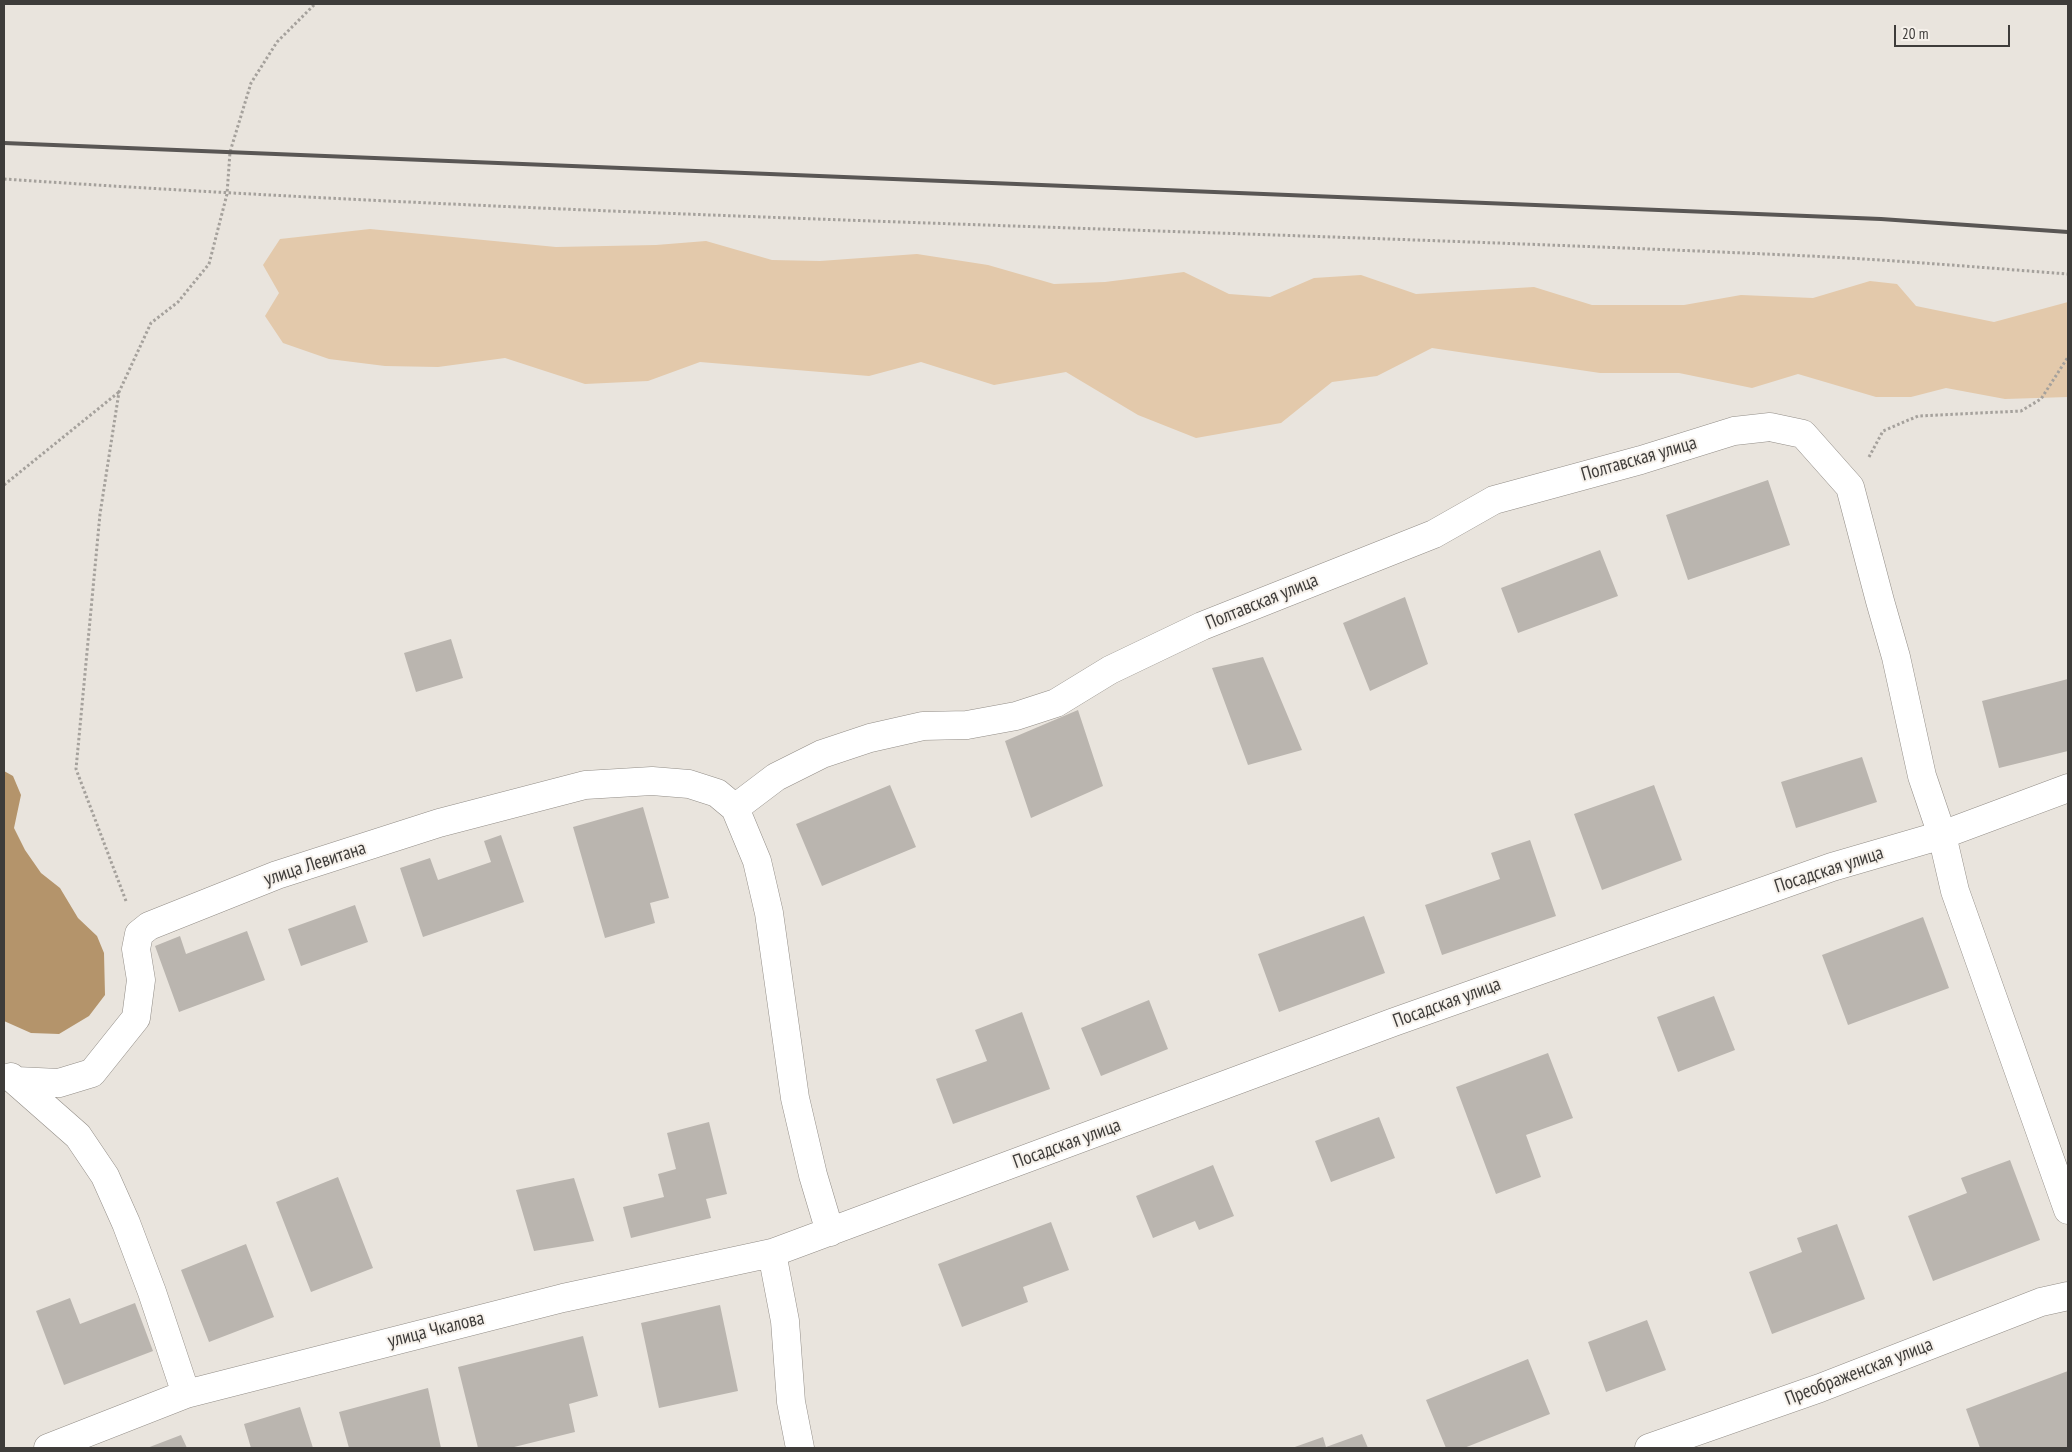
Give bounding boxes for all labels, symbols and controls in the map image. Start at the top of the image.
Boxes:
scale bar [1897,15,2013,47]
text: 20 m [1902,24,1928,43]
street label: Полтавская улица [1578,432,1700,486]
street label: Полтавская улица [1202,569,1322,635]
street label: улица Левитана [261,837,369,891]
street label: Посадская улица [1772,842,1886,898]
street label: Посадская улица [1390,973,1504,1033]
street label: Посадская улица [1010,1114,1124,1174]
street label: улица Чкалова [386,1307,486,1353]
street label: Преображенская улица [1782,1333,1936,1411]

